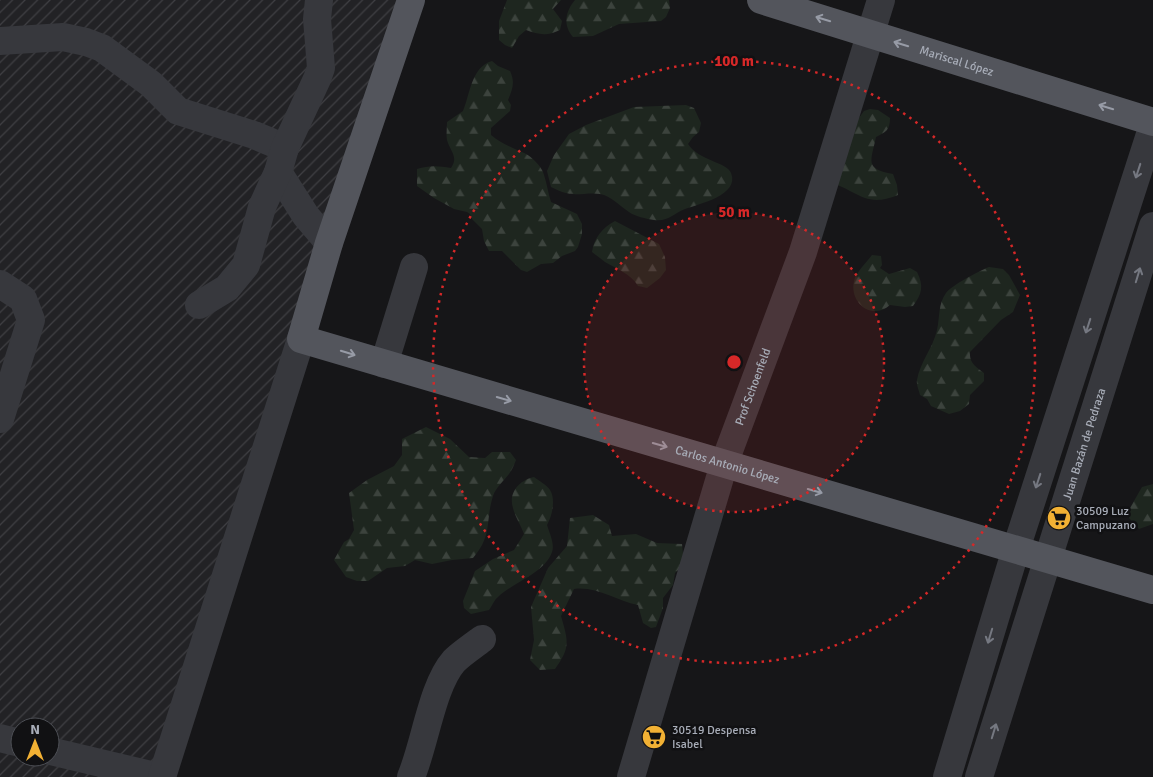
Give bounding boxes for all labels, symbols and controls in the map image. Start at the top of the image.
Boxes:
one-way arrow [816,14,832,24]
one-way arrow [893,38,909,48]
street label: Mariscal López [918,43,996,80]
text: 100 m [714,52,754,70]
one-way arrow [1099,102,1115,112]
one-way arrow [1133,163,1142,179]
text: 50 m [718,203,750,221]
one-way arrow [1133,267,1143,283]
one-way arrow [1083,318,1092,333]
street label: Prof Schoenfeld [732,346,774,428]
one-way arrow [339,348,355,358]
centre of rings [725,353,743,371]
street label: Juan Bazán de Pedraza [1060,386,1109,502]
one-way arrow [495,394,511,404]
one-way arrow [651,440,667,450]
street label: Carlos Antonio López [673,443,781,488]
one-way arrow [1033,472,1042,488]
one-way arrow [807,486,823,496]
place label: 30509 Luz Campuzano [1076,504,1136,533]
supermarket icon: 30509 Luz Campuzano [1046,505,1072,531]
one-way arrow [984,627,994,643]
north arrow [10,717,60,767]
text: N [30,721,40,738]
place label: 30519 Despensa Isabel [672,723,756,752]
one-way arrow [990,723,999,739]
supermarket icon: 30519 Despensa Isabel [641,724,667,750]

